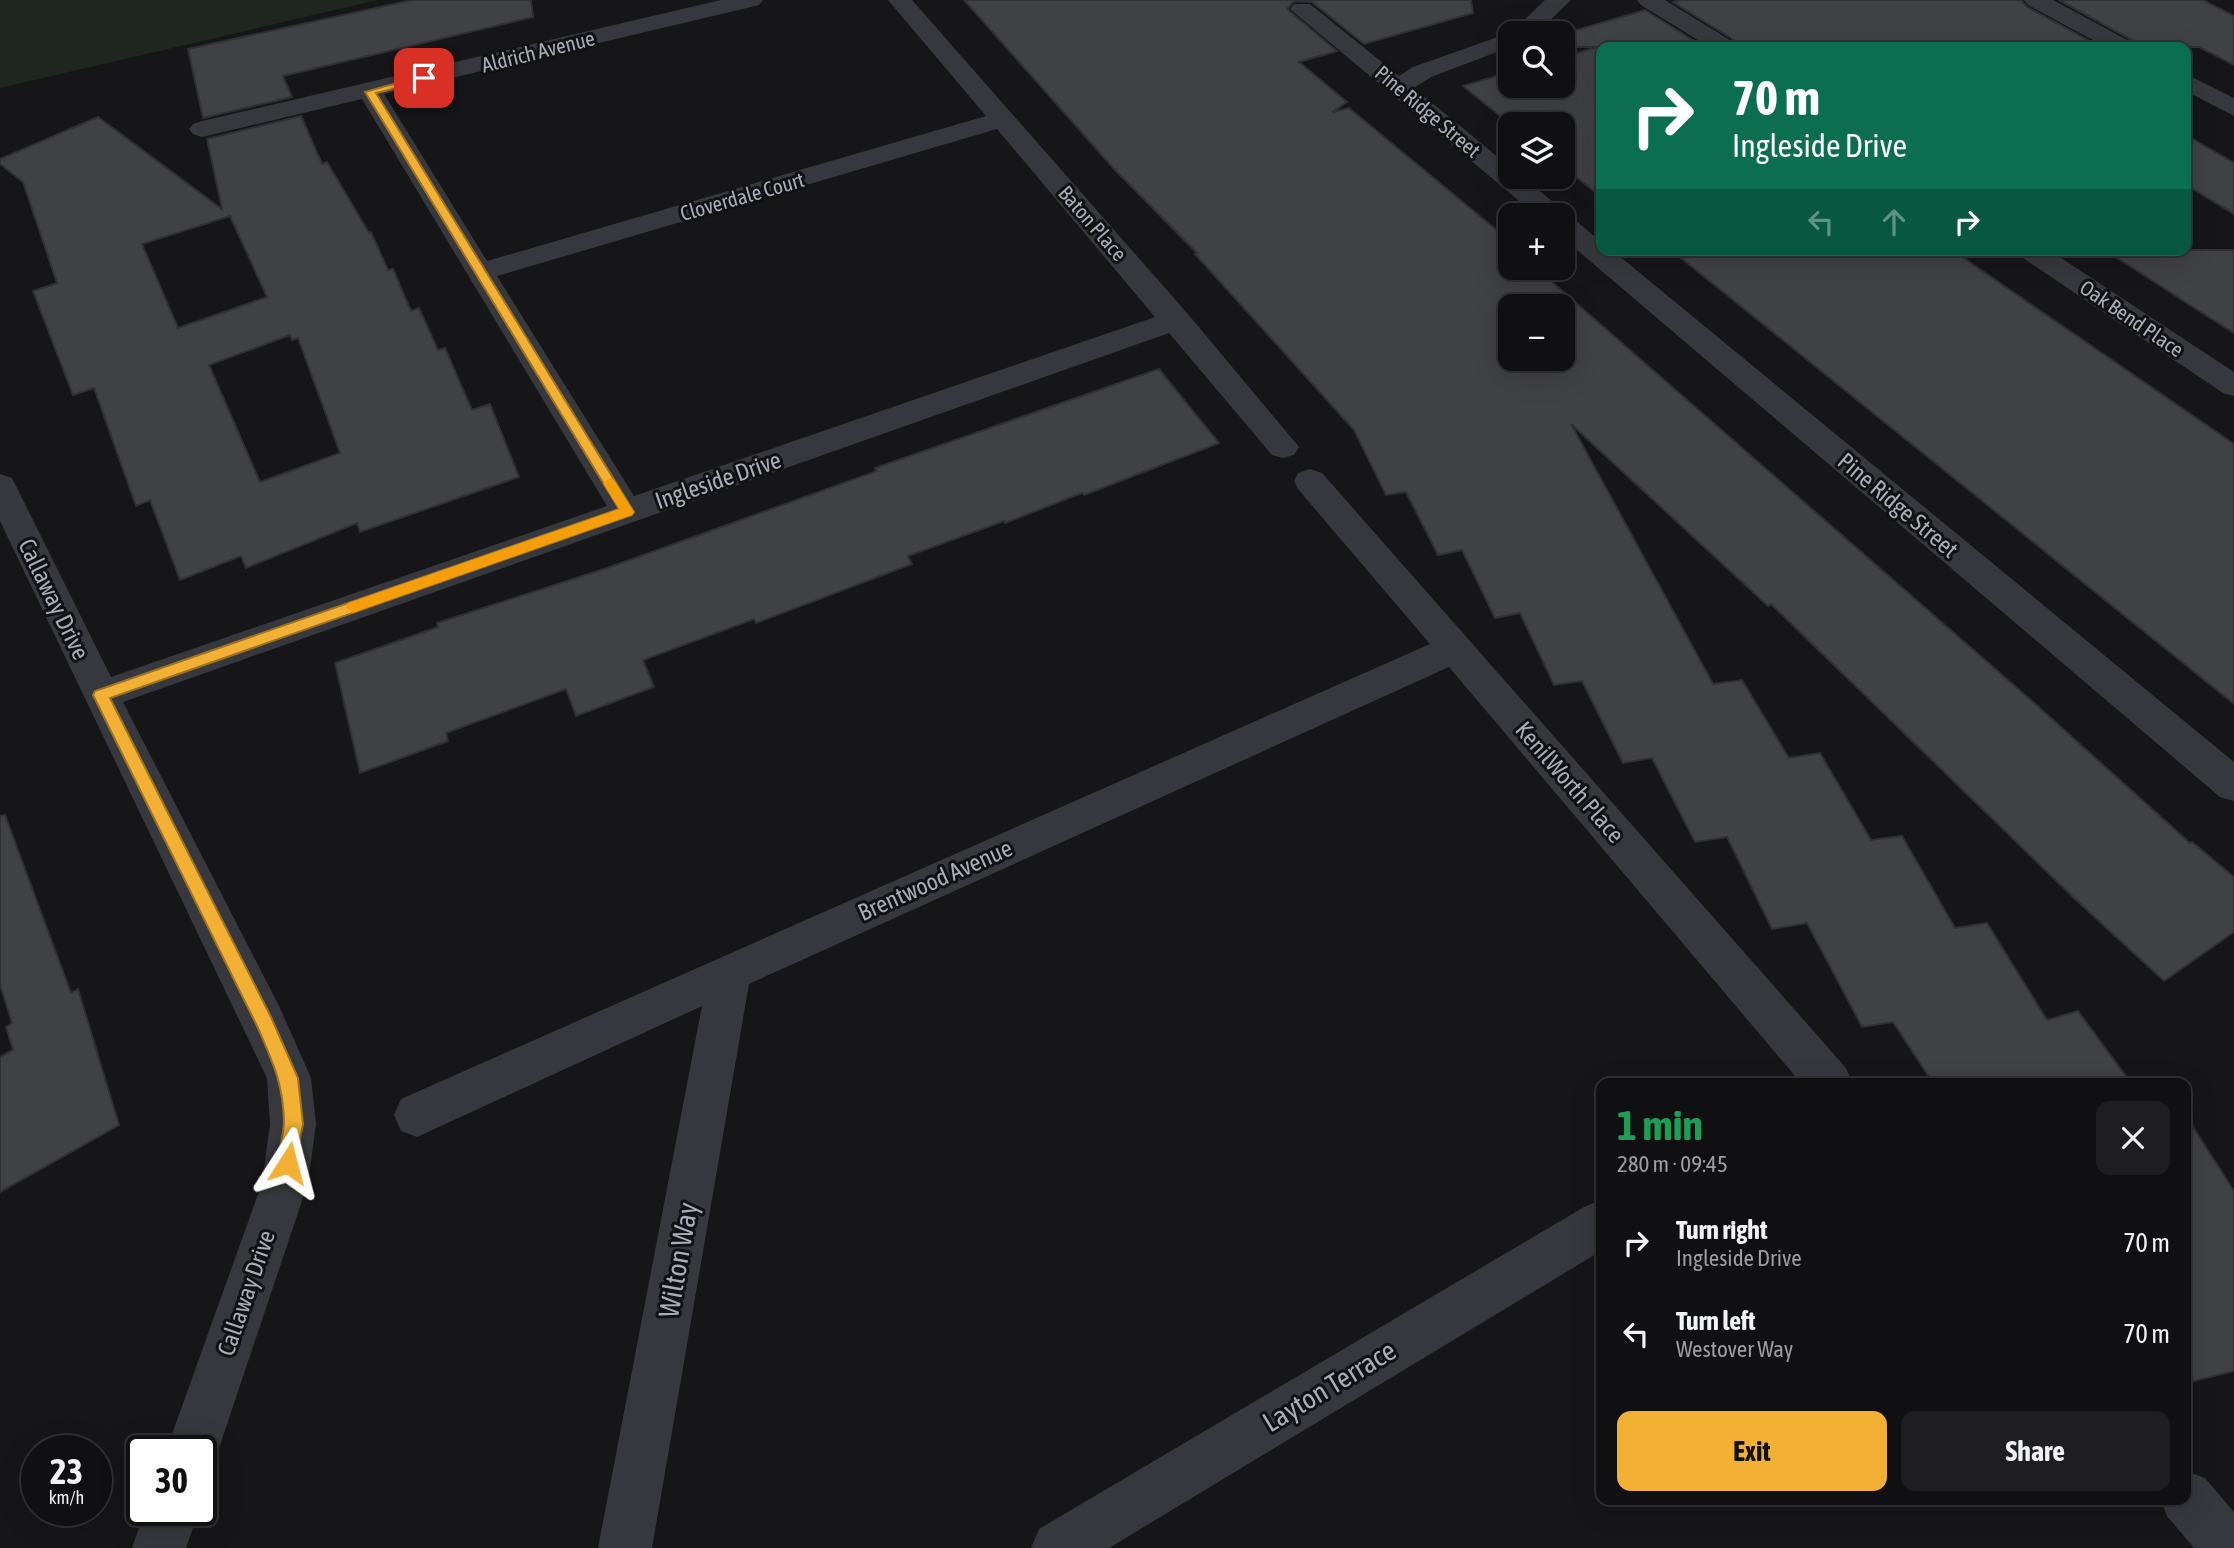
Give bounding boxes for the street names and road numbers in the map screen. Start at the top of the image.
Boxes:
street label: Aldrich Avenue [479,25,597,77]
street label: Pine Ridge Street [1371,60,1485,162]
street label: Cloverdale Court [677,167,807,225]
street label: Baton Place [1054,181,1132,265]
street label: Oak Bend Place [2076,275,2188,361]
street label: Ingleside Drive [652,446,784,514]
street label: Pine Ridge Street [1833,447,1964,563]
street label: Callaway Drive [13,534,95,664]
street label: KenilWorth Place [1510,716,1630,848]
street label: Brentwood Avenue [854,834,1016,926]
street label: Wilton Way [652,1200,704,1320]
street label: Callaway Drive [212,1227,280,1359]
street label: Layton Terrace [1257,1334,1401,1438]

